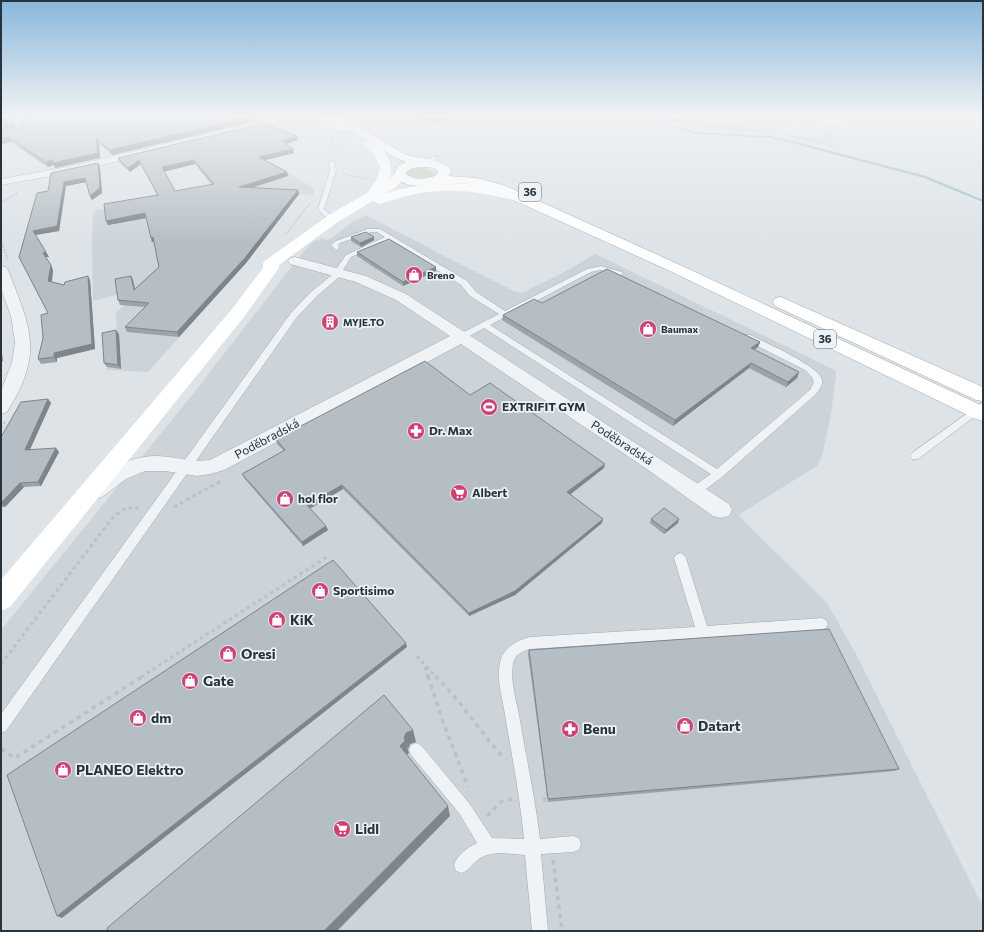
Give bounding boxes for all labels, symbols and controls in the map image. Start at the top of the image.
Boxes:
road number: 36 [519,183,541,201]
shop icon: Breno [404,265,424,285]
place label: Breno [427,269,455,281]
building icon: MYJE.TO [320,312,340,332]
place label: MYJE.TO [343,316,384,328]
shop icon: Baumax [638,319,658,339]
place label: Baumax [661,323,699,335]
road number: 36 [814,330,836,348]
sports icon: EXTRIFIT GYM [479,397,499,417]
place label: EXTRIFIT GYM [502,399,586,413]
street label: Poděbradská [232,415,301,461]
street label: Poděbradská [589,417,656,467]
pharmacy icon: Dr. Max [406,421,426,441]
place label: Dr. Max [429,423,472,437]
supermarket icon: Albert [449,483,469,503]
place label: Albert [472,485,507,499]
shop icon: hol flor [275,489,295,509]
place label: hol flor [298,491,338,505]
shop icon: Sportisimo [310,581,330,601]
place label: Sportisimo [333,583,394,597]
shop icon: KiK [267,610,287,630]
place label: KiK [290,611,314,628]
shop icon: Oresi [218,644,238,664]
place label: Oresi [241,645,276,662]
shop icon: Gate [180,671,200,691]
place label: Gate [203,672,234,689]
shop icon: dm [128,708,148,728]
place label: dm [151,709,171,726]
shop icon: Datart [675,716,695,736]
place label: Datart [698,717,741,734]
pharmacy icon: Benu [560,719,580,739]
place label: Benu [583,720,616,737]
shop icon: PLANEO Elektro [53,760,73,780]
place label: PLANEO Elektro [76,761,184,778]
supermarket icon: Lidl [332,819,352,839]
place label: Lidl [355,820,379,837]

